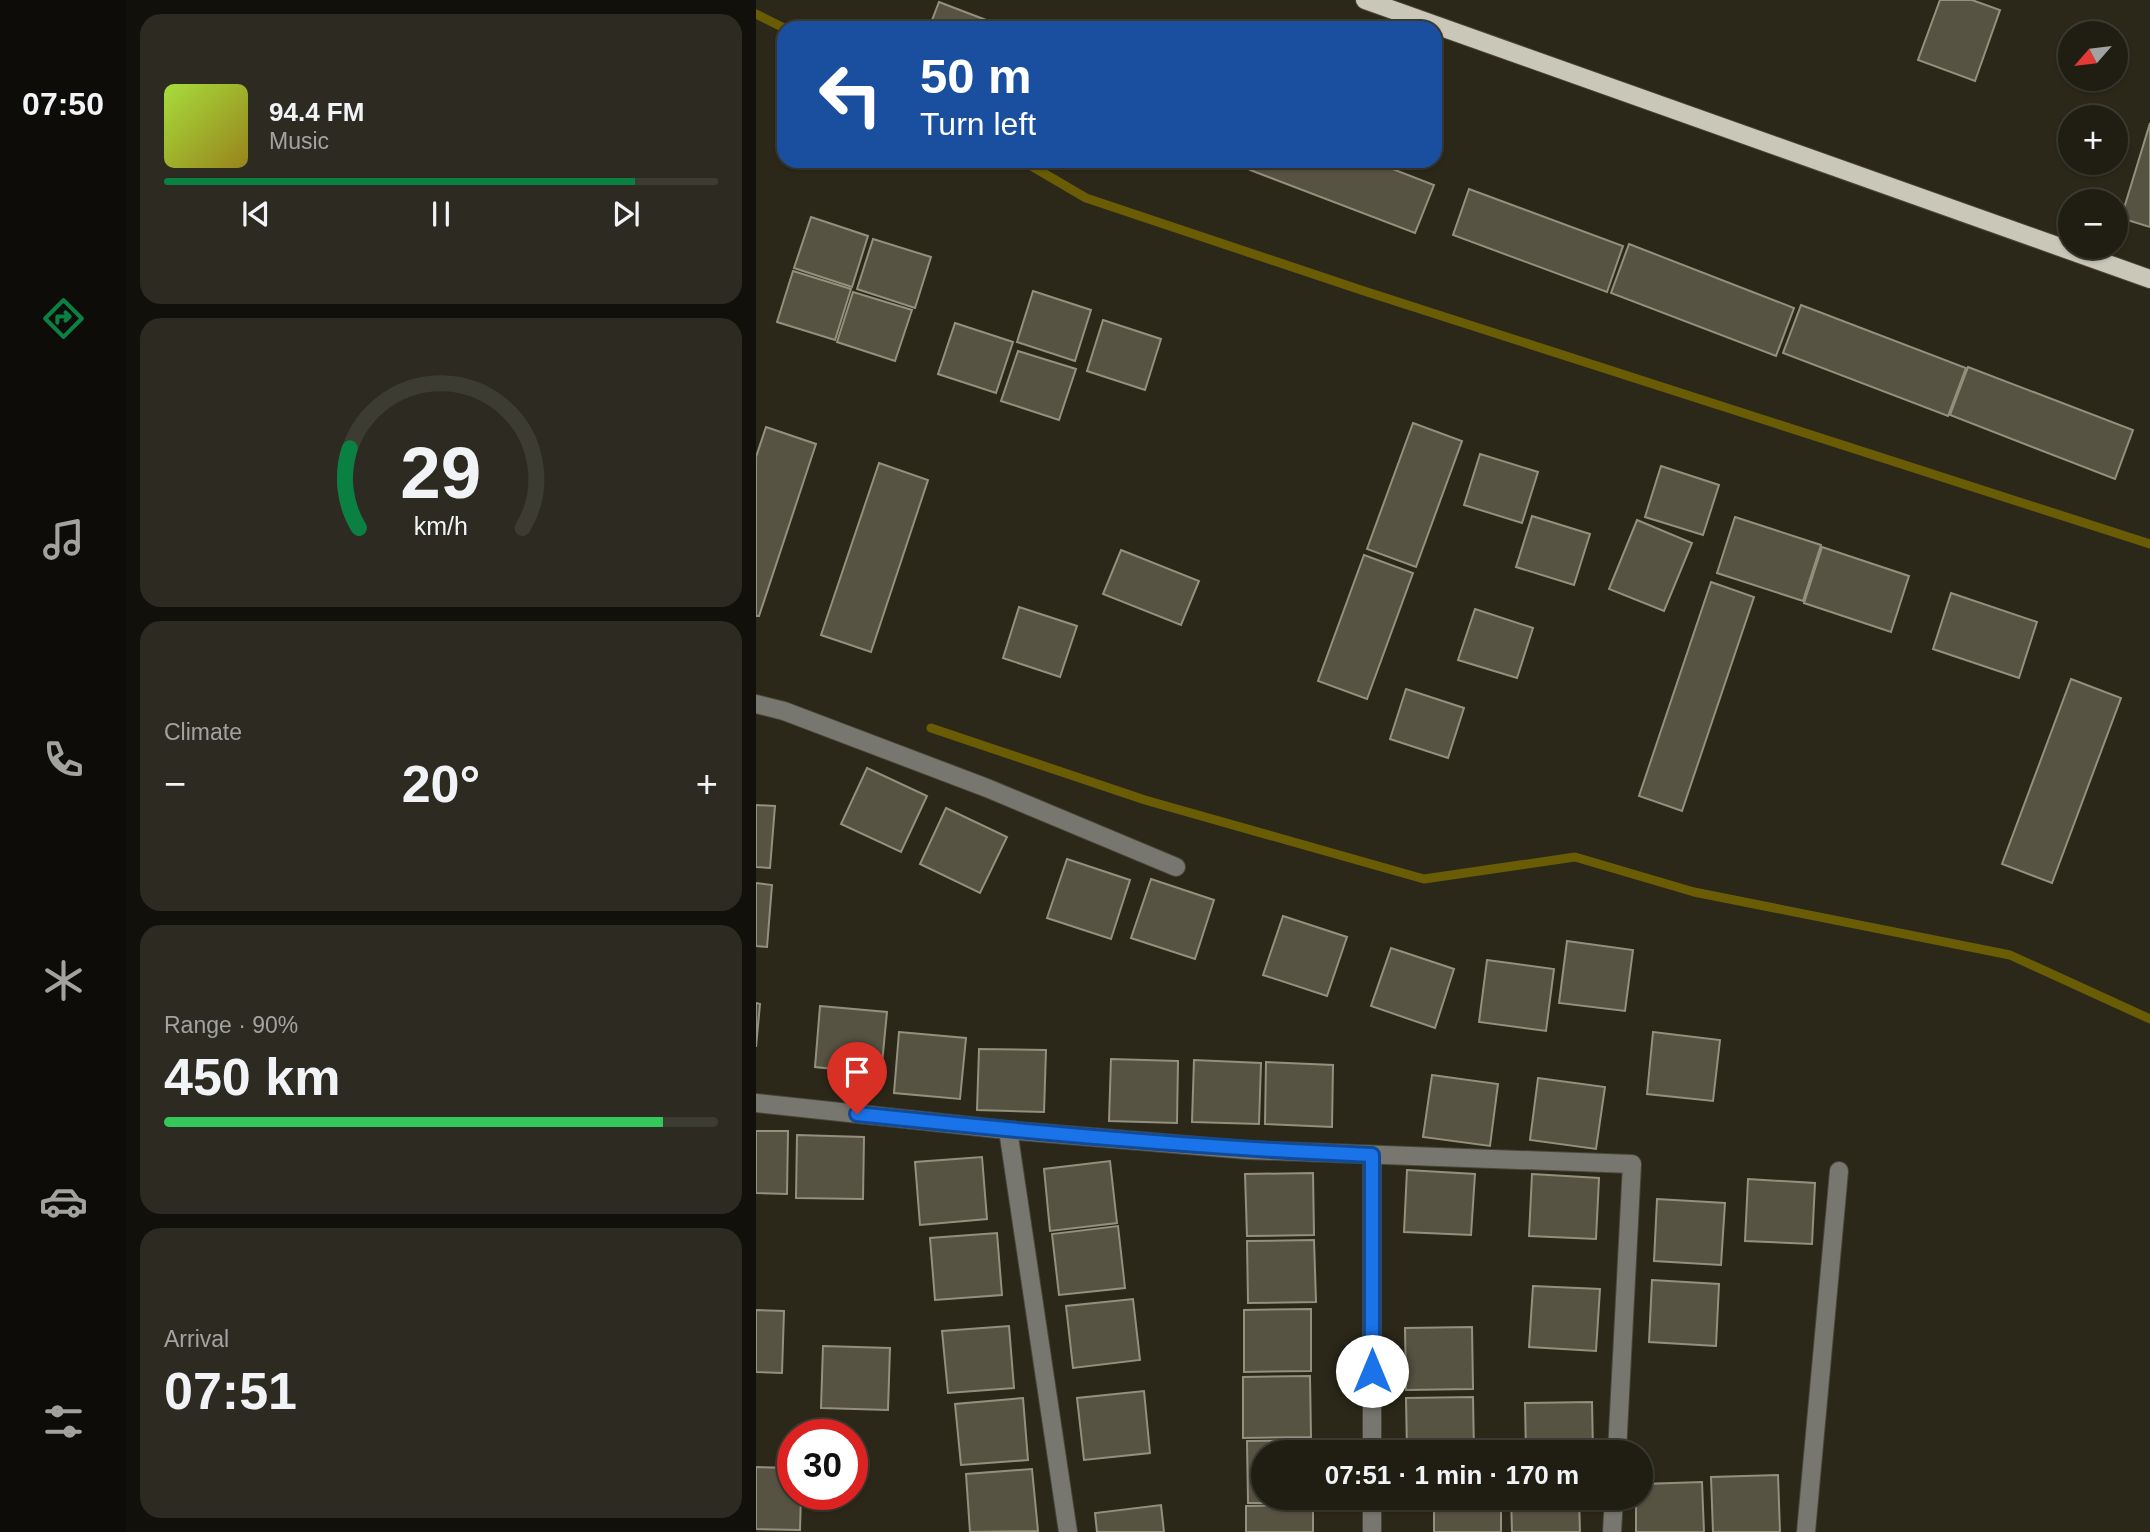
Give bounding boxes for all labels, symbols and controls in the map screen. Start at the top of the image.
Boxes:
north arrow [2058,21,2128,91]
map controls [2058,21,2128,259]
icon: left [805,49,896,140]
text: 50 m [920,49,1032,103]
text: 07:50 [22,86,104,122]
text: 94.4 FM [269,97,364,127]
button: + [2058,105,2128,175]
text: Turn left [920,106,1036,142]
text: Music [269,128,329,154]
button: − [2058,189,2128,259]
icon: previous [237,195,275,233]
icon: pause [422,195,460,233]
icon: next [607,195,645,233]
icon: directions [39,294,88,343]
text: 29 [401,433,481,514]
text: km/h [414,512,468,540]
icon: music [39,515,88,564]
text: Climate [164,719,242,745]
icon: phone [39,735,88,784]
text: 20° [402,755,480,813]
text: − [164,763,186,805]
text: + [696,763,718,805]
icon: climate [39,956,88,1005]
text: Range · 90% [164,1012,298,1038]
pin [827,1042,887,1114]
text: 450 km [164,1048,340,1106]
icon: arrive [838,1053,876,1091]
icon: car [39,1177,88,1226]
text: Arrival [164,1326,229,1352]
position arrow [1335,1334,1409,1408]
text: 07:51 [164,1362,297,1420]
icon: filters [39,1397,88,1446]
speed limit sign: 30 [777,1419,868,1510]
text: 07:51 · 1 min · 170 m [1325,1460,1579,1490]

